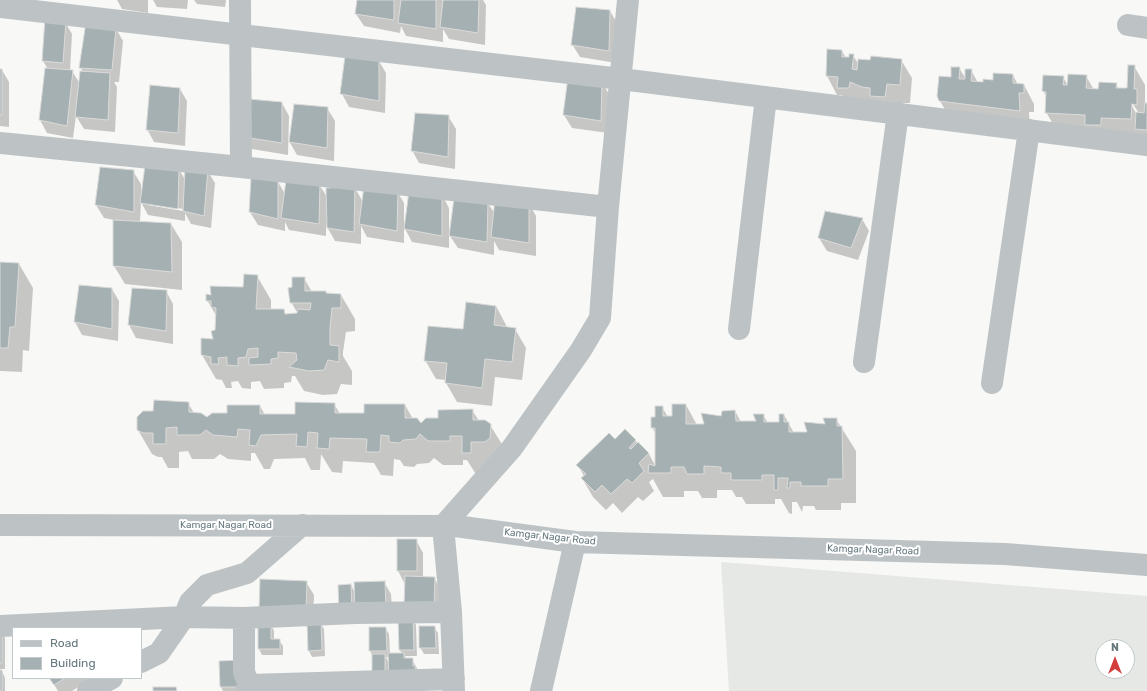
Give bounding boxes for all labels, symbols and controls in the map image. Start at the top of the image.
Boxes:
street label: Kamgar Nagar Road [180,519,272,531]
street label: Kamgar Nagar Road [504,526,596,548]
street label: Kamgar Nagar Road [827,542,919,558]
legend [12,627,142,679]
text: Road [50,636,78,650]
north arrow [1095,639,1135,679]
text: N [1111,641,1119,654]
text: Building [50,656,96,670]

